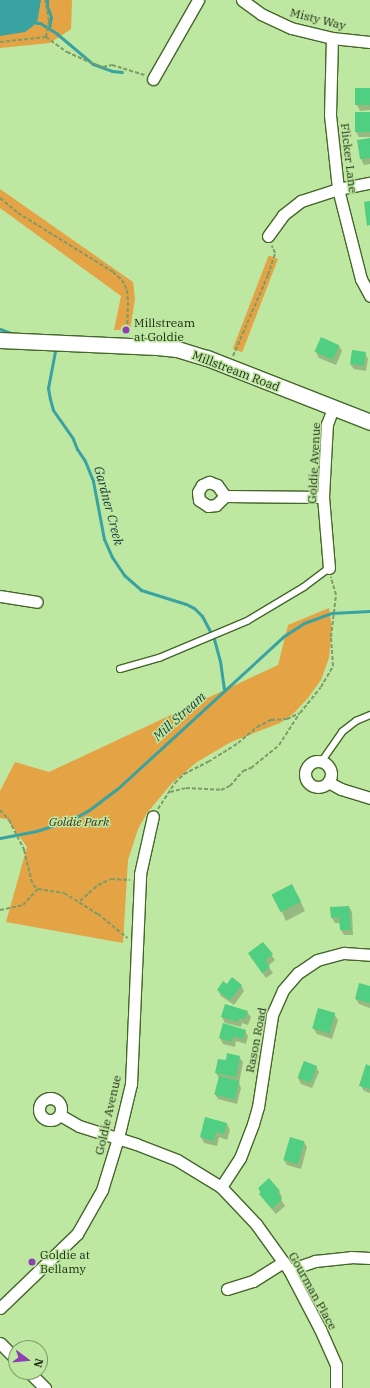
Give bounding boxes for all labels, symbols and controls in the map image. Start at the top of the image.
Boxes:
street label: Misty Way [289,5,347,33]
street label: Flicker Lane [338,122,360,194]
place label: Millstream at Goldie [134,316,195,344]
marker: Millstream at Goldie [121,325,131,335]
street label: Millstream Road [190,348,282,394]
street label: Goldie Avenue [305,422,323,504]
water label: Gardner Creek [90,465,126,547]
water label: Mill Stream [150,689,210,745]
park label: Goldie Park [49,815,109,829]
street label: Rason Road [243,1006,269,1074]
street label: Goldie Avenue [92,1074,124,1156]
place label: Goldie at Bellamy [40,1248,90,1276]
street label: Gourman Place [286,1250,340,1332]
marker: Goldie at Bellamy [27,1257,37,1267]
north arrow [8,1340,48,1380]
text: N [31,1357,47,1369]

